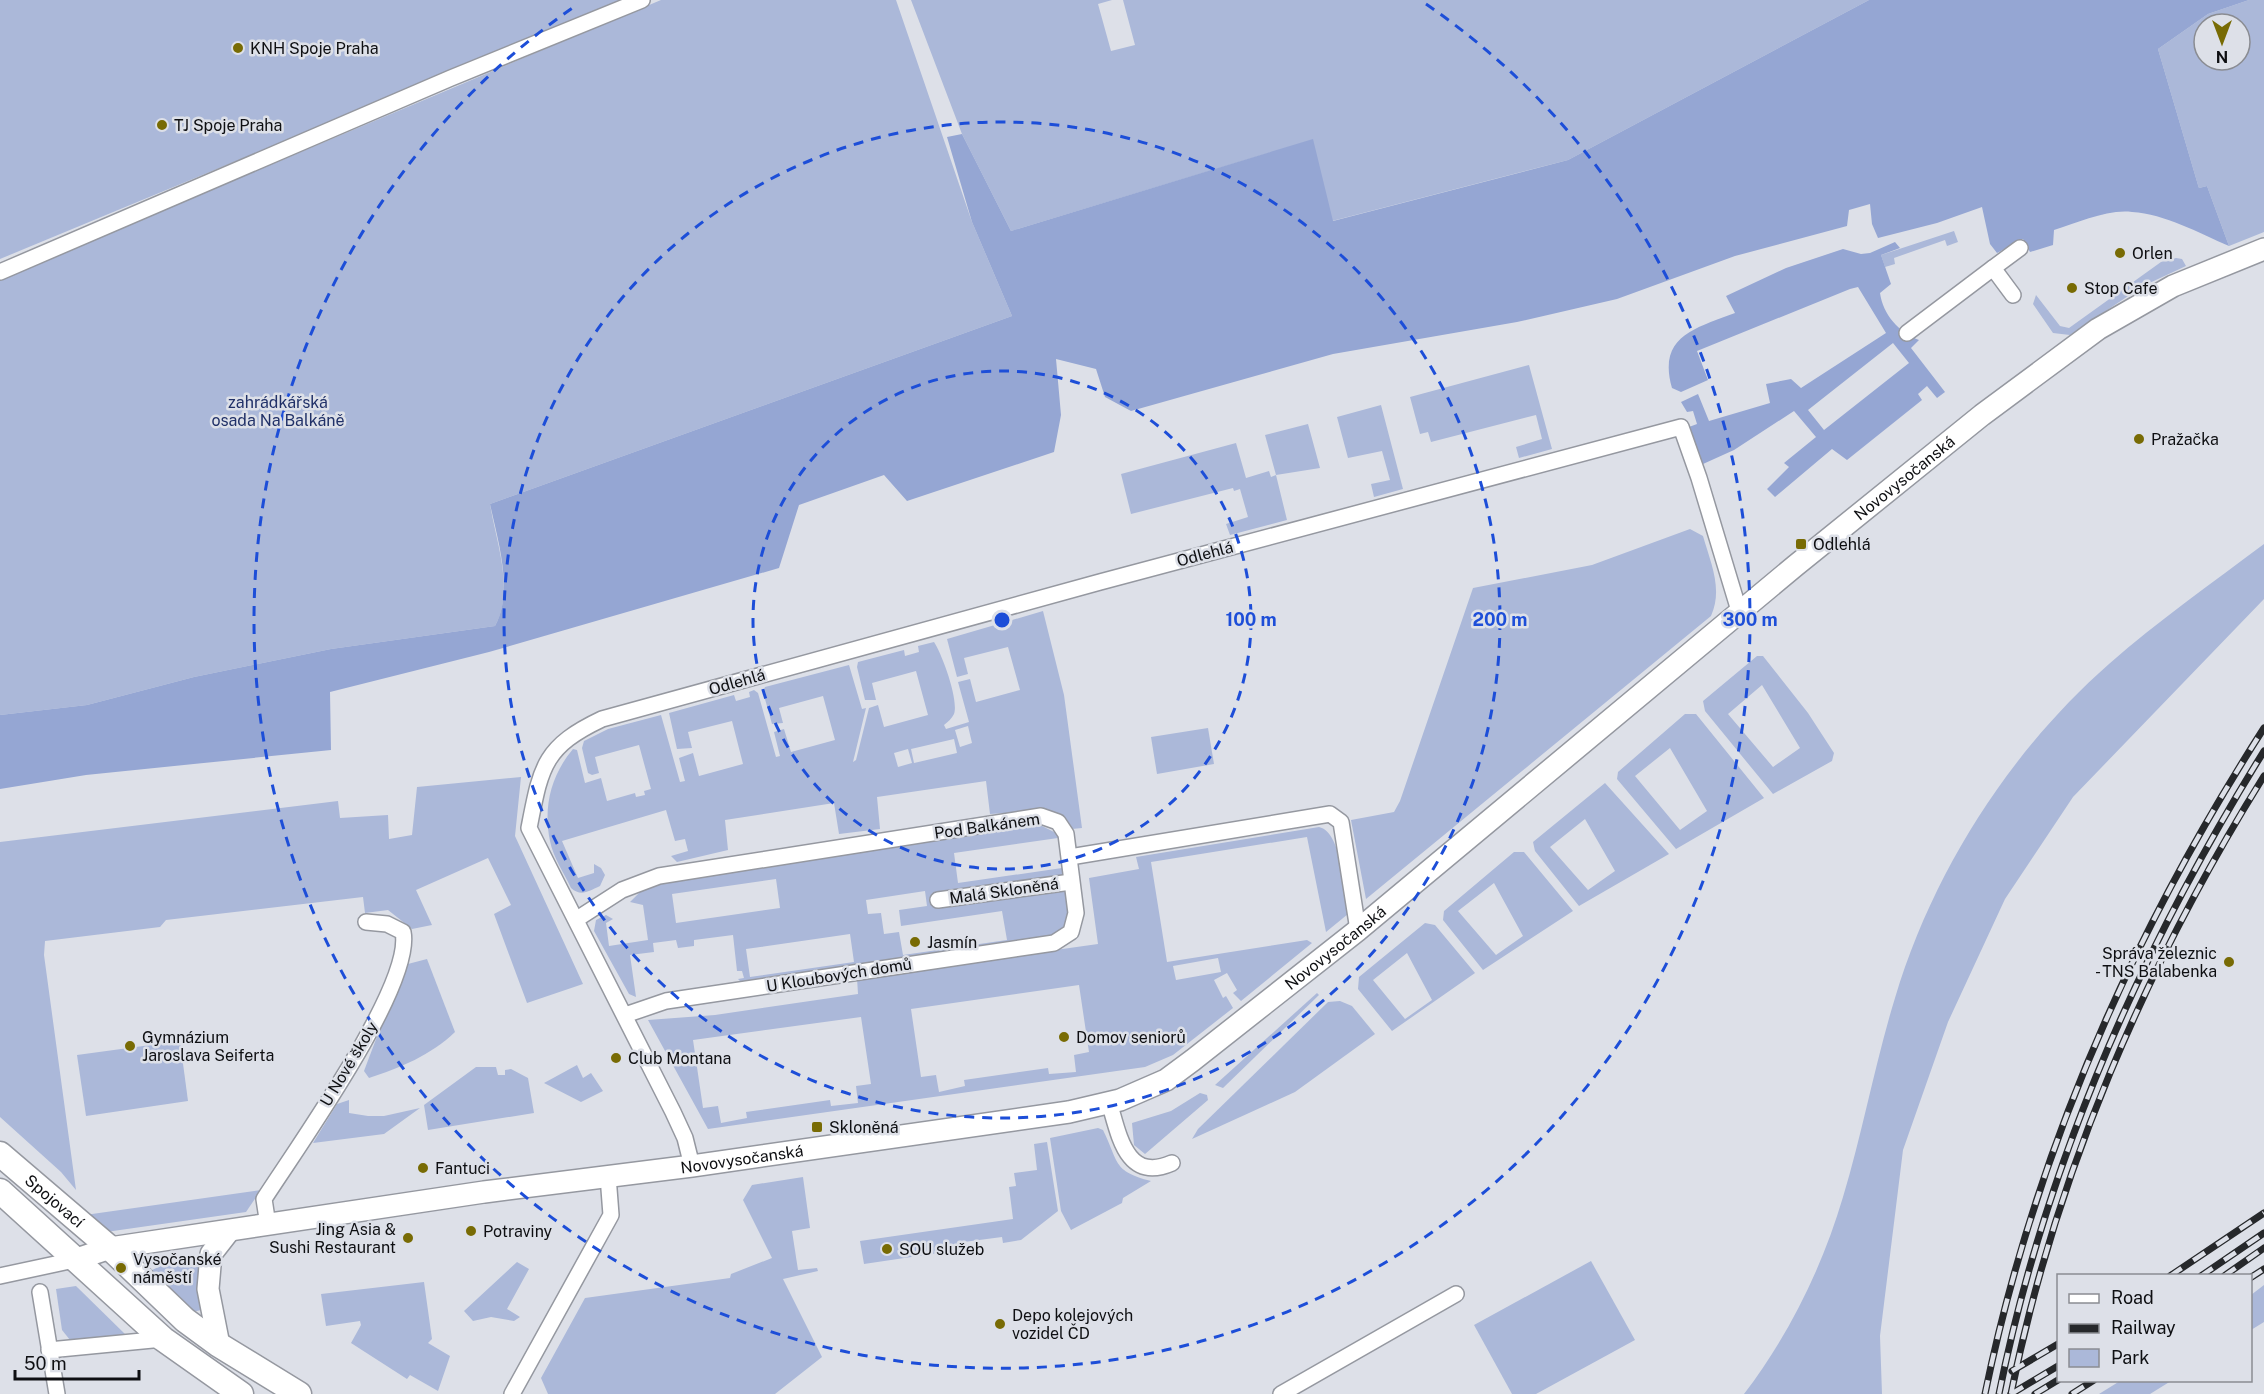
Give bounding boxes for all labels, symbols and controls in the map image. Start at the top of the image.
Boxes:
north arrow [2192,12,2252,72]
place label: KNH Spoje Praha [250,39,379,58]
marker: KNH Spoje Praha [231,41,245,55]
text: N [2216,47,2228,66]
place label: TJ Spoje Praha [174,116,282,135]
marker: TJ Spoje Praha [155,118,169,132]
place label: Orlen [2132,244,2173,263]
marker: Orlen [2113,246,2127,260]
place label: Stop Cafe [2084,279,2158,298]
marker: Stop Cafe [2065,281,2079,295]
park label: zahrádkářská osada Na Balkáně [211,393,345,430]
place label: Pražačka [2151,430,2219,449]
street label: Novovysočanská [1850,431,1958,524]
marker: Pražačka [2132,432,2146,446]
place label: Odlehlá [1813,535,1871,554]
street label: Odlehlá [1175,537,1235,571]
marker: Odlehlá [1794,537,1808,551]
text: 100 m [1225,609,1277,630]
text: 200 m [1473,609,1527,630]
text: 300 m [1722,609,1778,630]
centre of rings [992,610,1012,630]
street label: Odlehlá [707,665,767,699]
street label: Pod Balkánem [933,809,1041,843]
street label: Malá Skloněná [948,874,1060,908]
street label: Novovysočanská [1281,901,1390,994]
place label: Jasmín [927,933,977,952]
marker: Jasmín [908,935,922,949]
place label: Správa železnic - TNS Balabenka [2095,944,2217,981]
street label: U Kloubových domů [765,954,913,996]
marker: Správa železnic - TNS Balabenka [2222,955,2236,969]
street label: U Nové školy [316,1018,382,1110]
place label: Gymnázium Jaroslava Seiferta [142,1028,274,1065]
place label: Domov seniorů [1076,1028,1186,1047]
marker: Domov seniorů [1057,1030,1071,1044]
marker: Gymnázium Jaroslava Seiferta [123,1039,137,1053]
place label: Club Montana [628,1049,731,1068]
marker: Club Montana [609,1051,623,1065]
place label: Skloněná [829,1118,899,1137]
marker: Skloněná [810,1120,824,1134]
street label: Novovysočanská [679,1141,804,1177]
place label: Fantuci [435,1159,490,1178]
marker: Fantuci [416,1161,430,1175]
street label: Spojovací [21,1170,89,1232]
place label: Jing Asia & Sushi Restaurant [269,1220,396,1257]
place label: Potraviny [483,1222,553,1241]
marker: Potraviny [464,1224,478,1238]
marker: Jing Asia & Sushi Restaurant [401,1231,415,1245]
place label: SOU služeb [899,1240,984,1259]
marker: SOU služeb [880,1242,894,1256]
place label: Vysočanské náměstí [133,1250,222,1287]
marker: Vysočanské náměstí [114,1261,128,1275]
legend [2057,1274,2252,1382]
text: Road [2111,1287,2154,1308]
place label: Depo kolejových vozidel ČD [1012,1306,1133,1343]
marker: Depo kolejových vozidel ČD [993,1317,1007,1331]
text: Railway [2111,1317,2176,1338]
scale bar [15,1343,140,1381]
text: Park [2111,1347,2149,1368]
text: 50 m [24,1353,67,1374]

